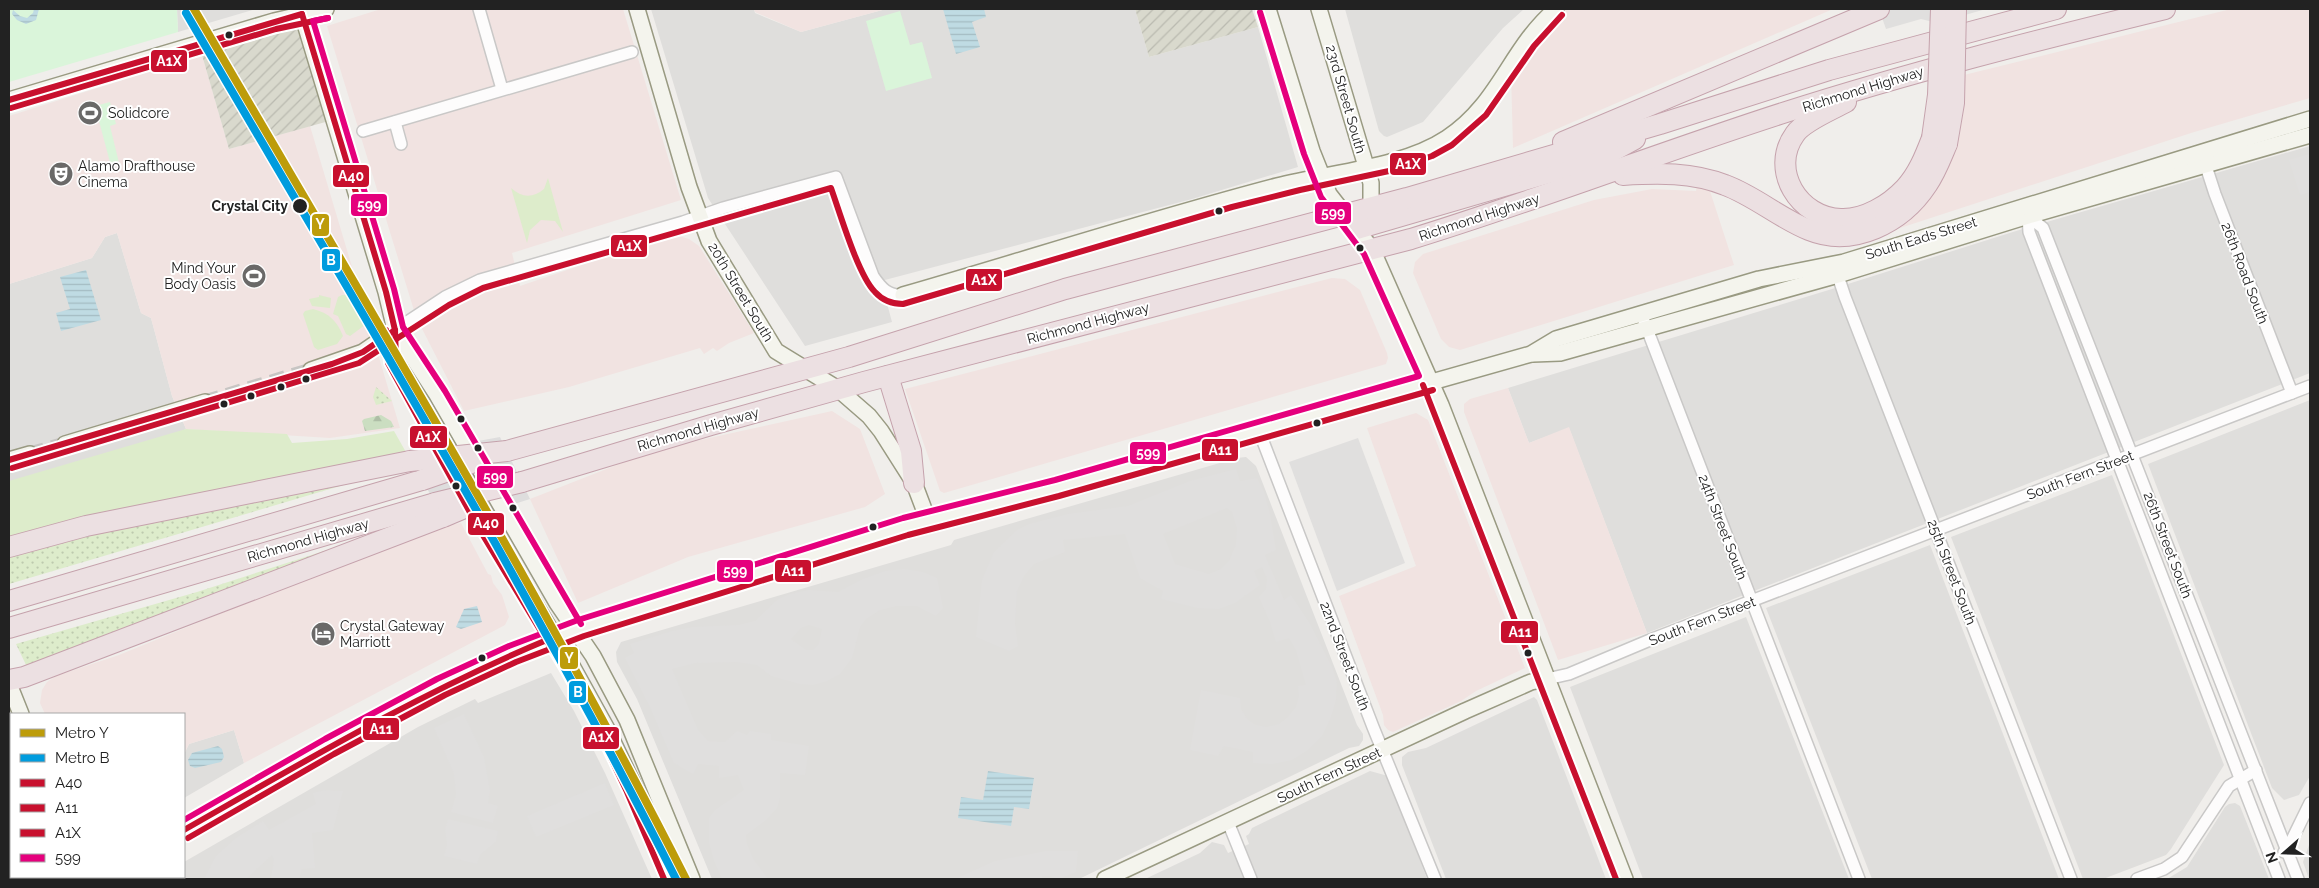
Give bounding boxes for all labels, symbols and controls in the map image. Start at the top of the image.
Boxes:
unlabelled marker [224,30,234,40]
street label: 23rd Street South [1323,43,1369,155]
line badge: A1X [150,49,188,73]
text: A1X [156,53,183,69]
street label: Richmond Highway [1800,63,1926,115]
sports icon: Solidcore [77,100,103,126]
place label: Solidcore [108,105,169,121]
line badge: A1X [1389,152,1427,176]
text: A1X [1395,156,1422,172]
place label: Alamo Drafthouse Cinema [78,158,195,190]
theatre icon: Alamo Drafthouse Cinema [48,161,74,187]
line badge: A40 [332,164,370,188]
text: A40 [338,168,364,184]
street label: Richmond Highway [1417,190,1542,244]
line badge: 599 [350,193,388,217]
marker: Crystal City [291,197,309,215]
text: 599 [357,197,381,213]
place label: Crystal City [212,198,288,214]
line badge: 599 [1314,201,1352,225]
text: 599 [1321,205,1345,221]
unlabelled marker [1214,206,1224,216]
line badge: Y [311,213,330,237]
street label: South Eads Street [1863,213,1979,263]
text: Y [315,216,325,232]
street label: 26th Road South [2218,220,2272,326]
line badge: A1X [610,234,648,258]
text: A1X [616,238,643,254]
street label: 20th Street South [705,240,777,344]
unlabelled marker [1355,243,1365,253]
line badge: B [321,248,341,272]
text: B [326,252,336,268]
place label: Mind Your Body Oasis [164,260,236,292]
sports icon: Mind Your Body Oasis [241,263,267,289]
line badge: A1X [965,268,1003,292]
text: A1X [971,272,998,288]
street label: Richmond Highway [1025,299,1151,347]
unlabelled marker [301,374,311,384]
unlabelled marker [276,382,286,392]
unlabelled marker [246,391,256,401]
unlabelled marker [219,399,229,409]
street label: Richmond Highway [635,404,761,454]
unlabelled marker [456,414,466,424]
unlabelled marker [1312,418,1322,428]
line badge: A1X [409,425,448,449]
text: A1X [415,429,442,445]
line badge: A11 [1201,438,1239,462]
line badge: 599 [1129,441,1167,465]
text: A11 [1208,442,1232,458]
unlabelled marker [473,443,483,453]
text: 599 [1136,445,1160,461]
street label: South Fern Street [2024,447,2136,503]
line badge: 599 [476,465,514,489]
text: 599 [483,469,507,485]
street label: 24th Street South [1696,472,1750,582]
unlabelled marker [451,481,461,491]
street label: 26th Street South [2140,490,2196,600]
unlabelled marker [508,503,518,513]
line badge: A40 [467,512,505,536]
street label: Richmond Highway [245,515,371,565]
text: A40 [473,515,499,531]
street label: 25th Street South [1925,517,1979,627]
unlabelled marker [868,522,878,532]
line badge: 599 [716,559,754,583]
line badge: A11 [774,559,812,583]
text: 599 [723,563,747,579]
text: A11 [781,563,805,579]
street label: South Fern Street [1646,593,1758,649]
street label: 22nd Street South [1317,599,1373,713]
place label: Crystal Gateway Marriott [340,618,445,650]
line badge: A11 [1500,620,1539,644]
hotel icon: Crystal Gateway Marriott [310,621,336,647]
text: A11 [1508,624,1532,640]
line badge: Y [559,646,579,670]
unlabelled marker [1523,648,1533,658]
text: Y [564,650,574,666]
unlabelled marker [477,653,487,663]
line badge: B [568,680,587,704]
text: B [573,684,583,700]
legend [10,713,185,878]
line badge: A11 [362,717,400,741]
text: A11 [369,721,393,737]
text: Metro Y [55,724,109,742]
line badge: A1X [582,726,620,750]
text: A1X [588,729,615,745]
street label: South Fern Street [1274,744,1384,806]
text: Metro B [55,749,110,767]
text: A40 [55,774,83,792]
text: A11 [55,799,79,817]
text: A1X [55,824,82,842]
north arrow [2259,828,2309,878]
text: 599 [55,849,81,867]
text: N [2262,850,2281,865]

